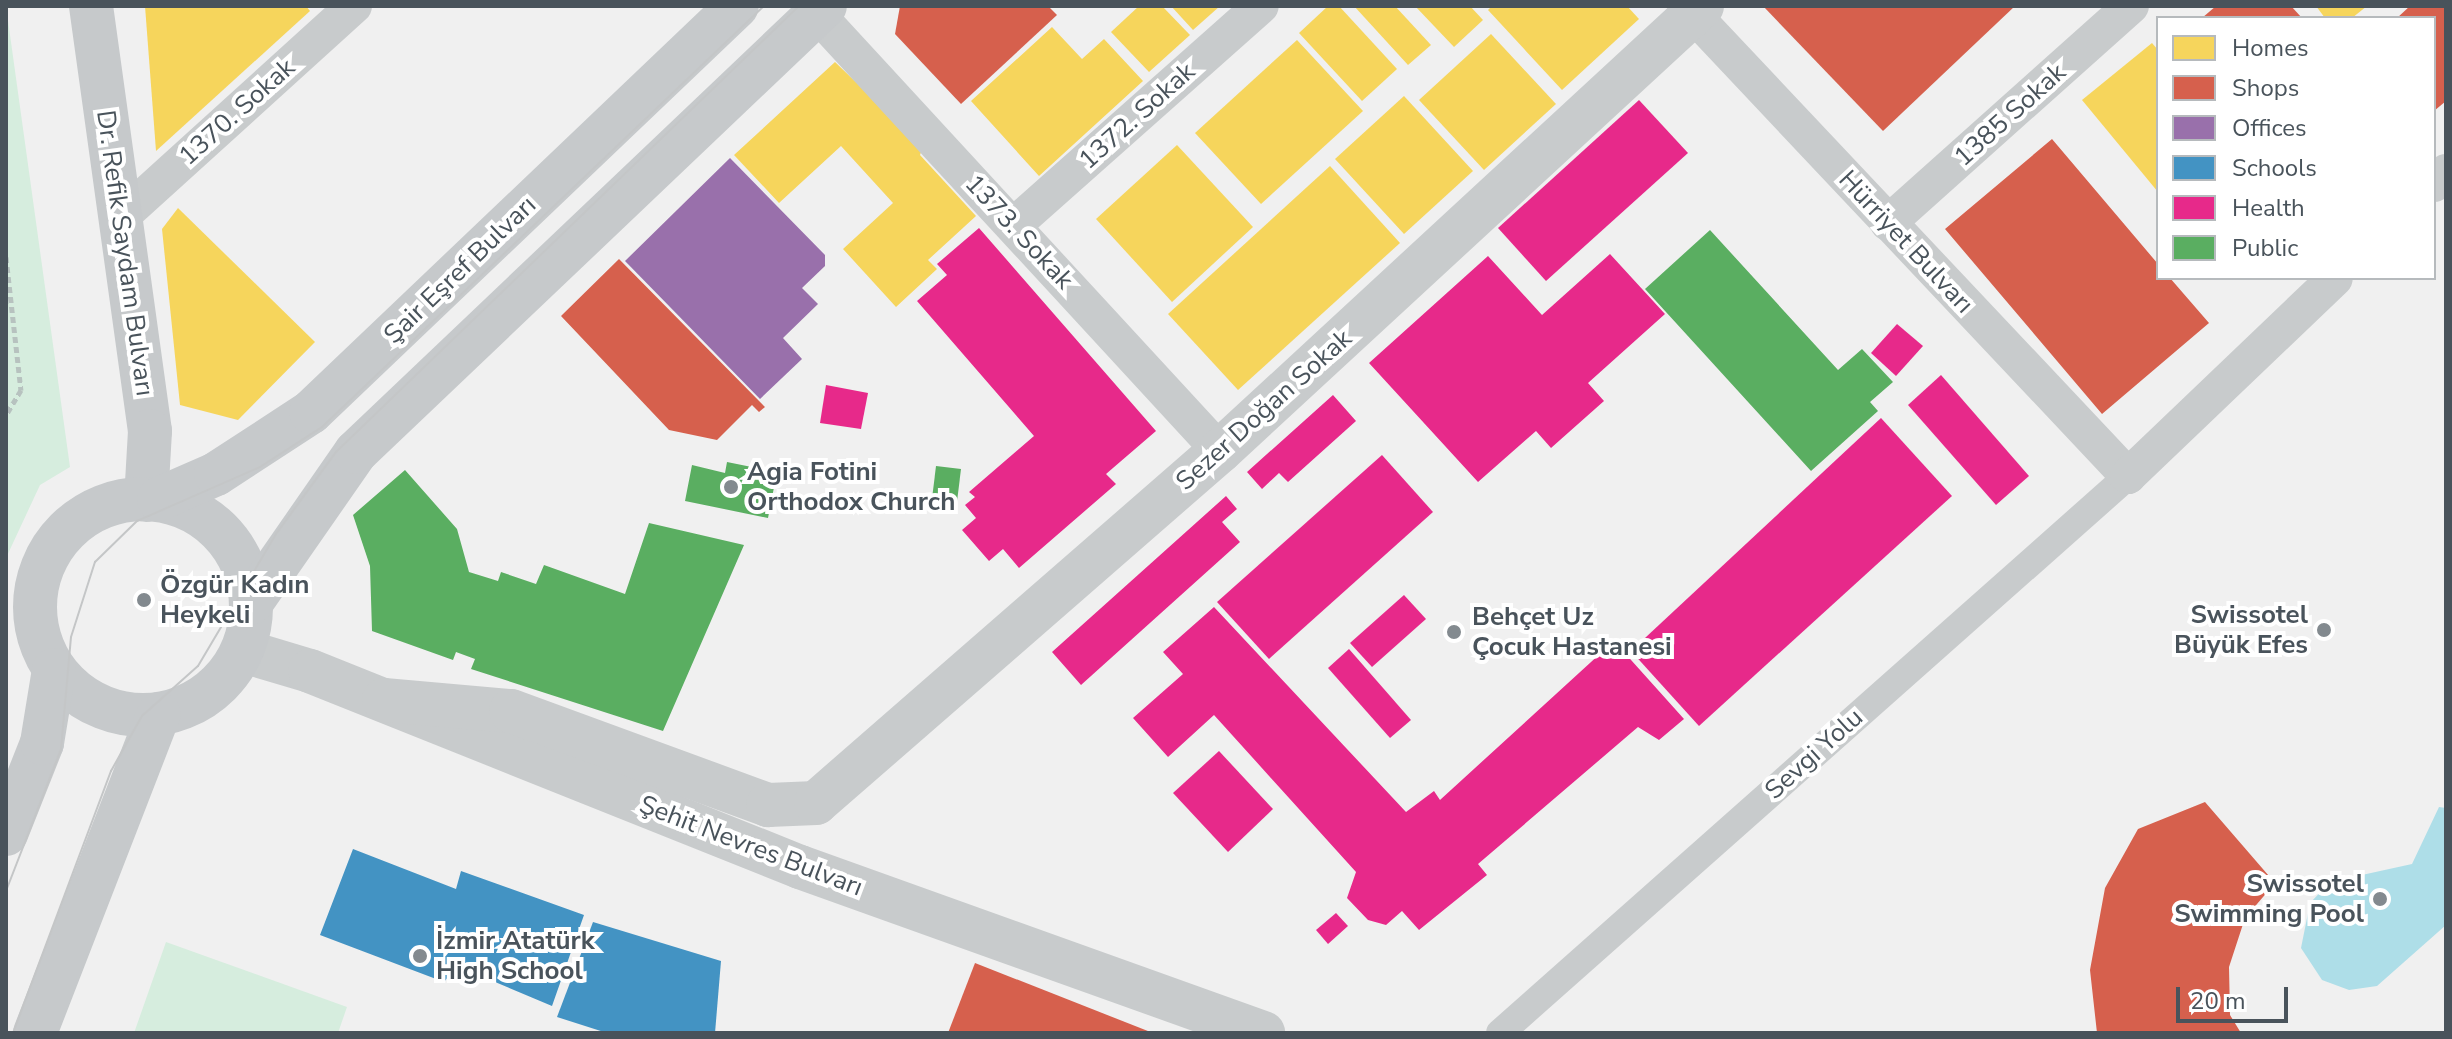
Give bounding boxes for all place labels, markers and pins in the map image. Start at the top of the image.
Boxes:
place label: Agia Fotini Orthodox Church [747,456,955,518]
marker: Agia Fotini Orthodox Church [722,478,740,496]
place label: Özgür Kadın Heykeli [160,569,309,630]
marker: Özgür Kadın Heykeli [135,591,153,609]
place label: Swissotel Büyük Efes [2174,599,2308,660]
place label: Behçet Uz Çocuk Hastanesi [1472,601,1672,662]
marker: Behçet Uz Çocuk Hastanesi [1443,621,1465,643]
marker: Swissotel Büyük Efes [2315,621,2333,639]
place label: Swissotel Swimming Pool [2174,868,2364,930]
marker: Swissotel Swimming Pool [2371,890,2389,908]
place label: İzmir Atatürk High School [436,925,595,986]
marker: İzmir Atatürk High School [411,947,429,965]

